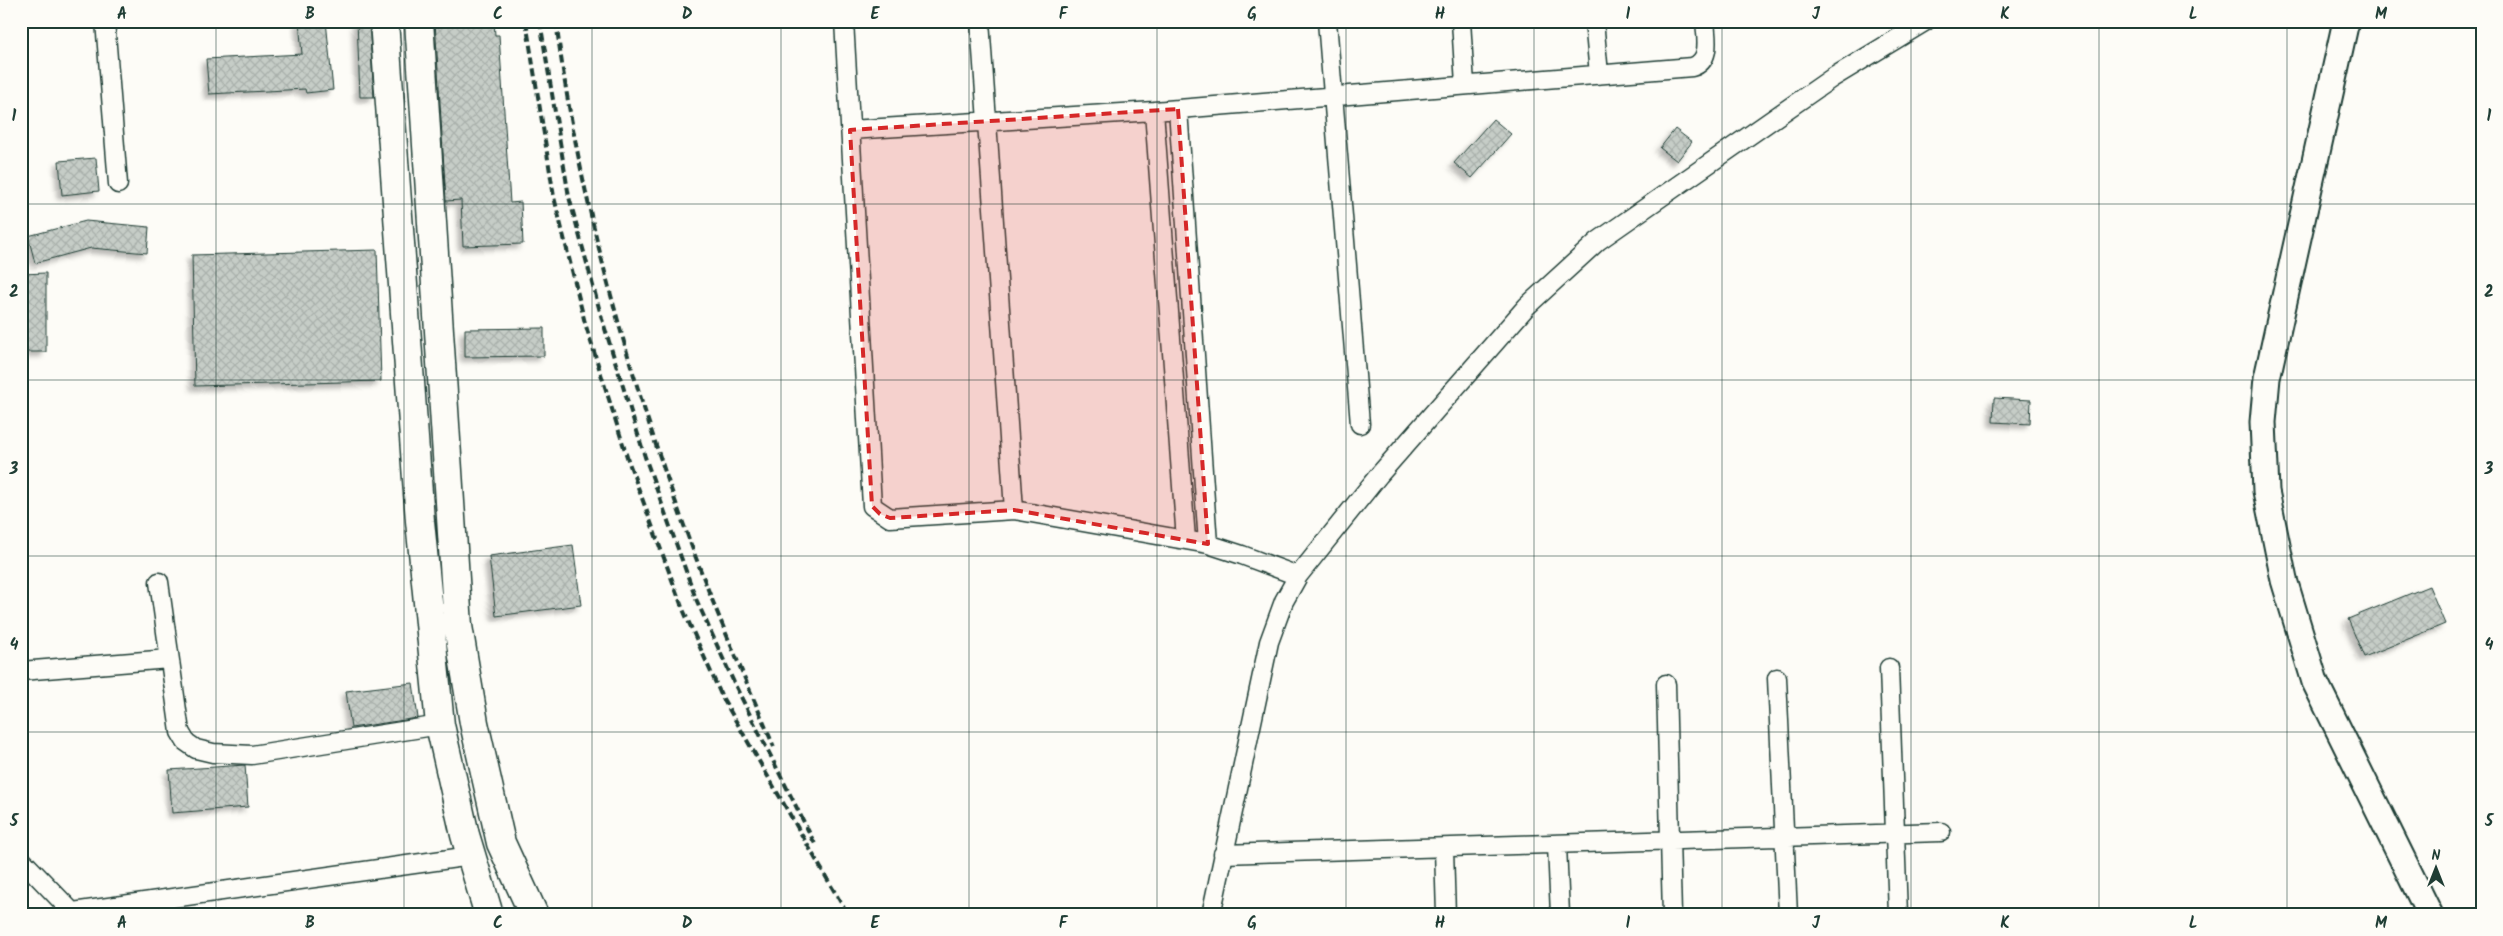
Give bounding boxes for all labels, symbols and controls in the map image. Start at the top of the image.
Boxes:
text: A [117,2,127,27]
text: B [305,2,315,27]
text: C [493,2,503,27]
text: D [682,2,693,27]
text: E [871,2,881,27]
text: F [1059,2,1069,27]
text: G [1247,2,1257,27]
text: H [1435,2,1445,27]
text: I [1626,2,1631,27]
text: J [1812,2,1821,27]
text: K [2000,2,2010,27]
text: L [2189,2,2197,27]
text: M [2375,2,2388,27]
text: 1 [12,104,17,129]
text: 1 [2487,104,2492,129]
text: 2 [9,280,19,305]
text: 2 [2484,280,2494,305]
text: 3 [9,457,19,482]
text: 3 [2484,457,2494,482]
text: 4 [10,633,19,658]
text: 4 [2485,633,2494,658]
text: 5 [9,809,20,834]
text: 5 [2484,809,2495,834]
north arrow [2410,844,2460,894]
text: N [2432,845,2441,867]
text: A [117,911,127,936]
text: B [305,911,315,936]
text: C [493,911,503,936]
text: D [682,911,693,936]
text: E [871,911,881,936]
text: F [1059,911,1069,936]
text: G [1247,911,1257,936]
text: H [1435,911,1445,936]
text: I [1626,911,1631,936]
text: J [1812,911,1821,936]
text: K [2000,911,2010,936]
text: L [2189,911,2197,936]
text: M [2375,911,2388,936]

